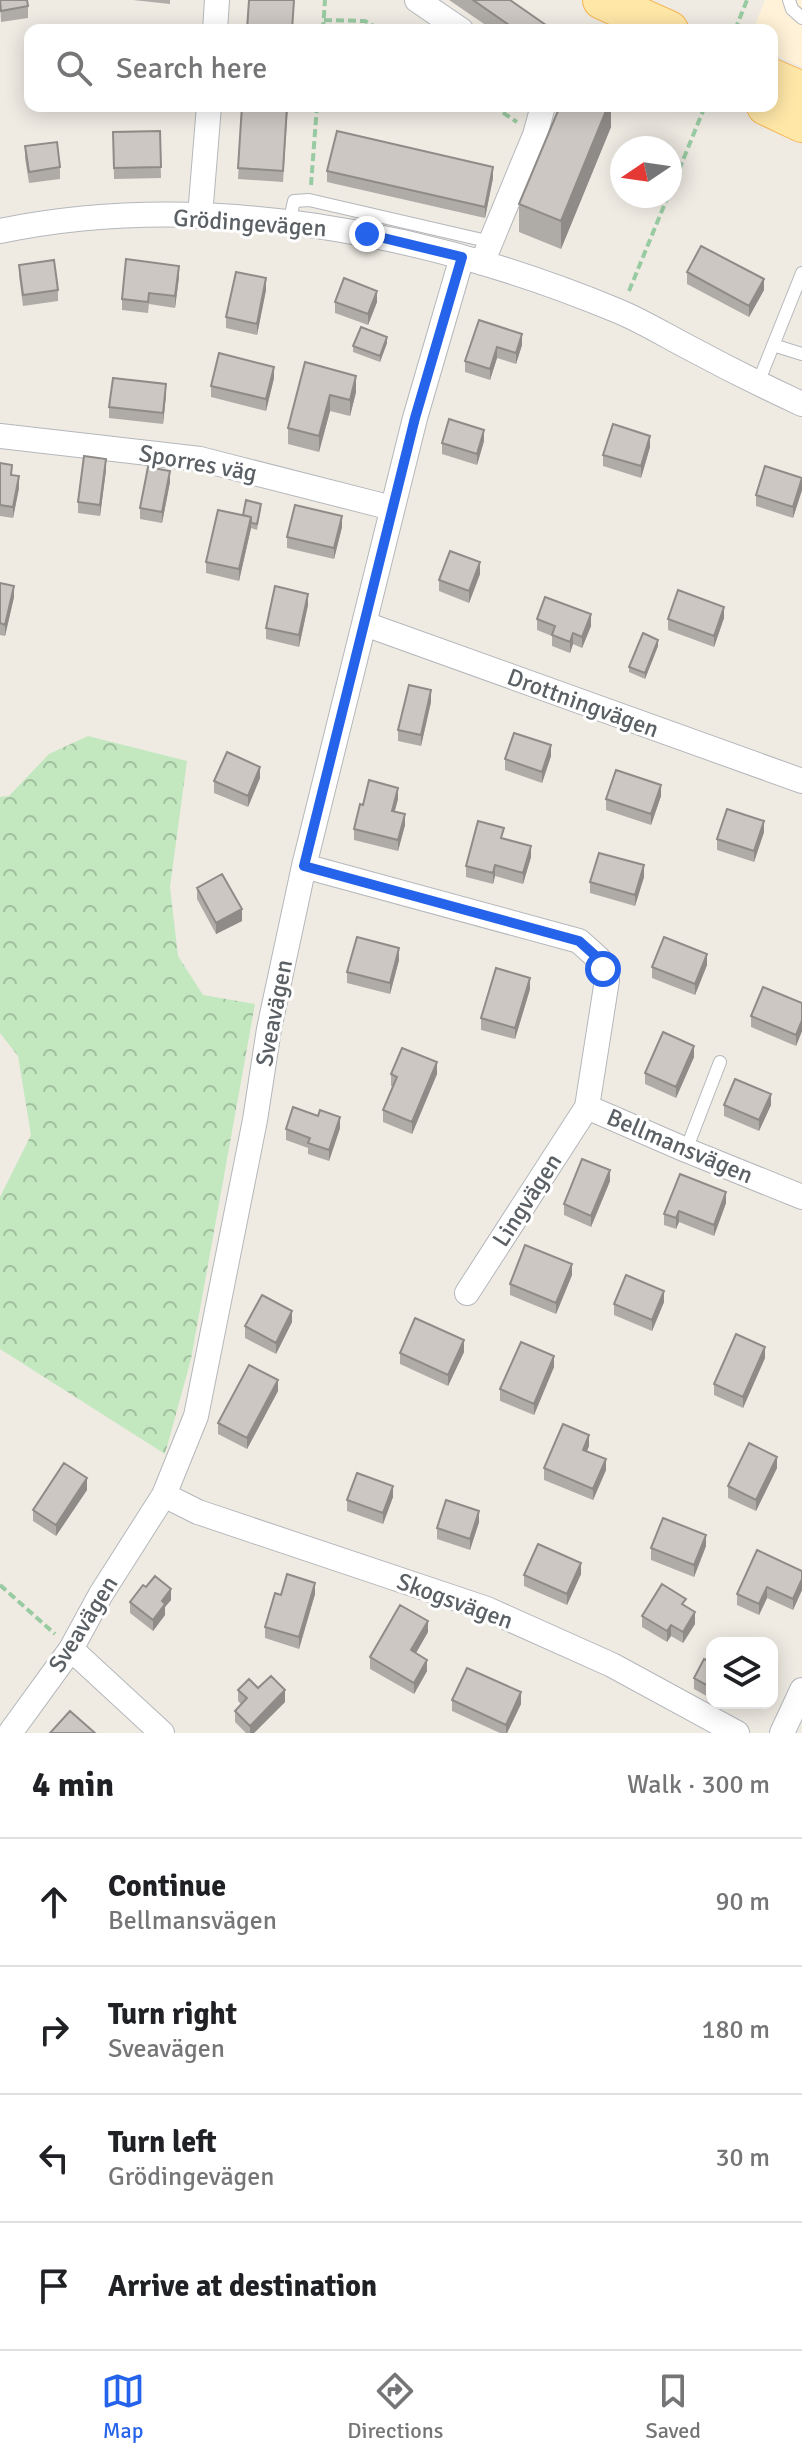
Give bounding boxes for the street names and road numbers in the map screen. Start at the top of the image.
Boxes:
street label: Grödingevägen [172,203,328,243]
street label: Sporres väg [137,438,259,488]
street label: Drottningvägen [503,662,663,744]
street label: Sveavägen [249,957,299,1069]
street label: Bellmansvägen [602,1102,758,1190]
street label: Lingvägen [486,1148,568,1252]
street label: Skogsvägen [393,1566,517,1636]
street label: Sveavägen [42,1570,124,1678]

